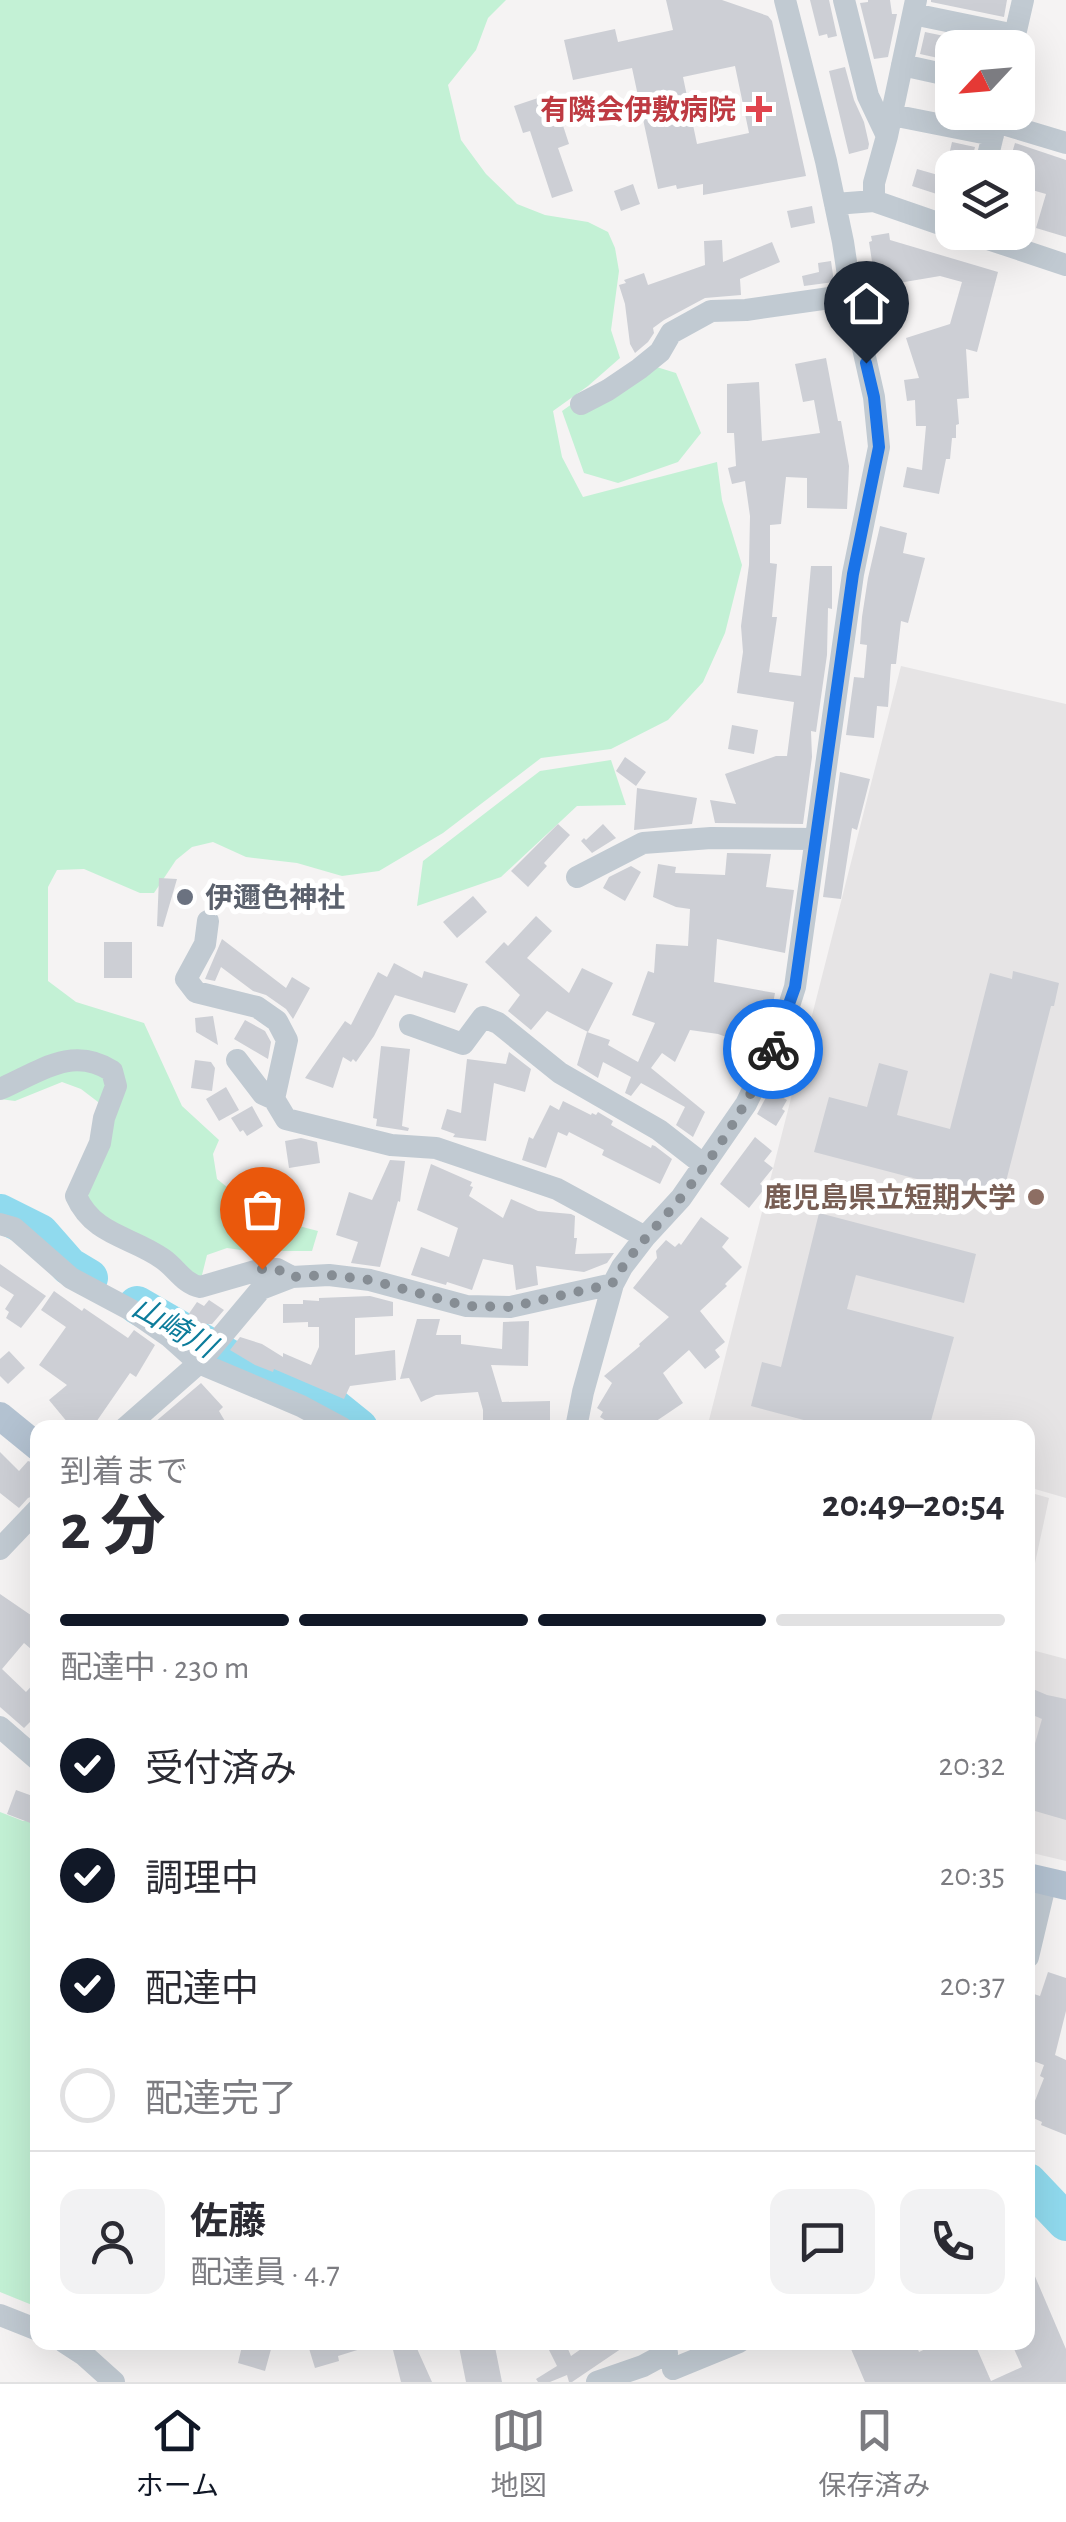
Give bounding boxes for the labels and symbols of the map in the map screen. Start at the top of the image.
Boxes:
north arrow [935,30,1035,130]
place label: 有隣会伊敷病院 [540,94,736,125]
marker: 有隣会伊敷病院 [746,96,772,122]
pin [824,261,909,364]
place label: 伊邇色神社 [205,883,345,913]
marker: 伊邇色神社 [174,886,196,908]
courier [723,999,823,1099]
pin [220,1167,305,1270]
place label: 鹿児島県立短期大学 [764,1182,1016,1213]
marker: 鹿児島県立短期大学 [1025,1186,1047,1208]
water label: 山崎川 [127,1291,224,1365]

